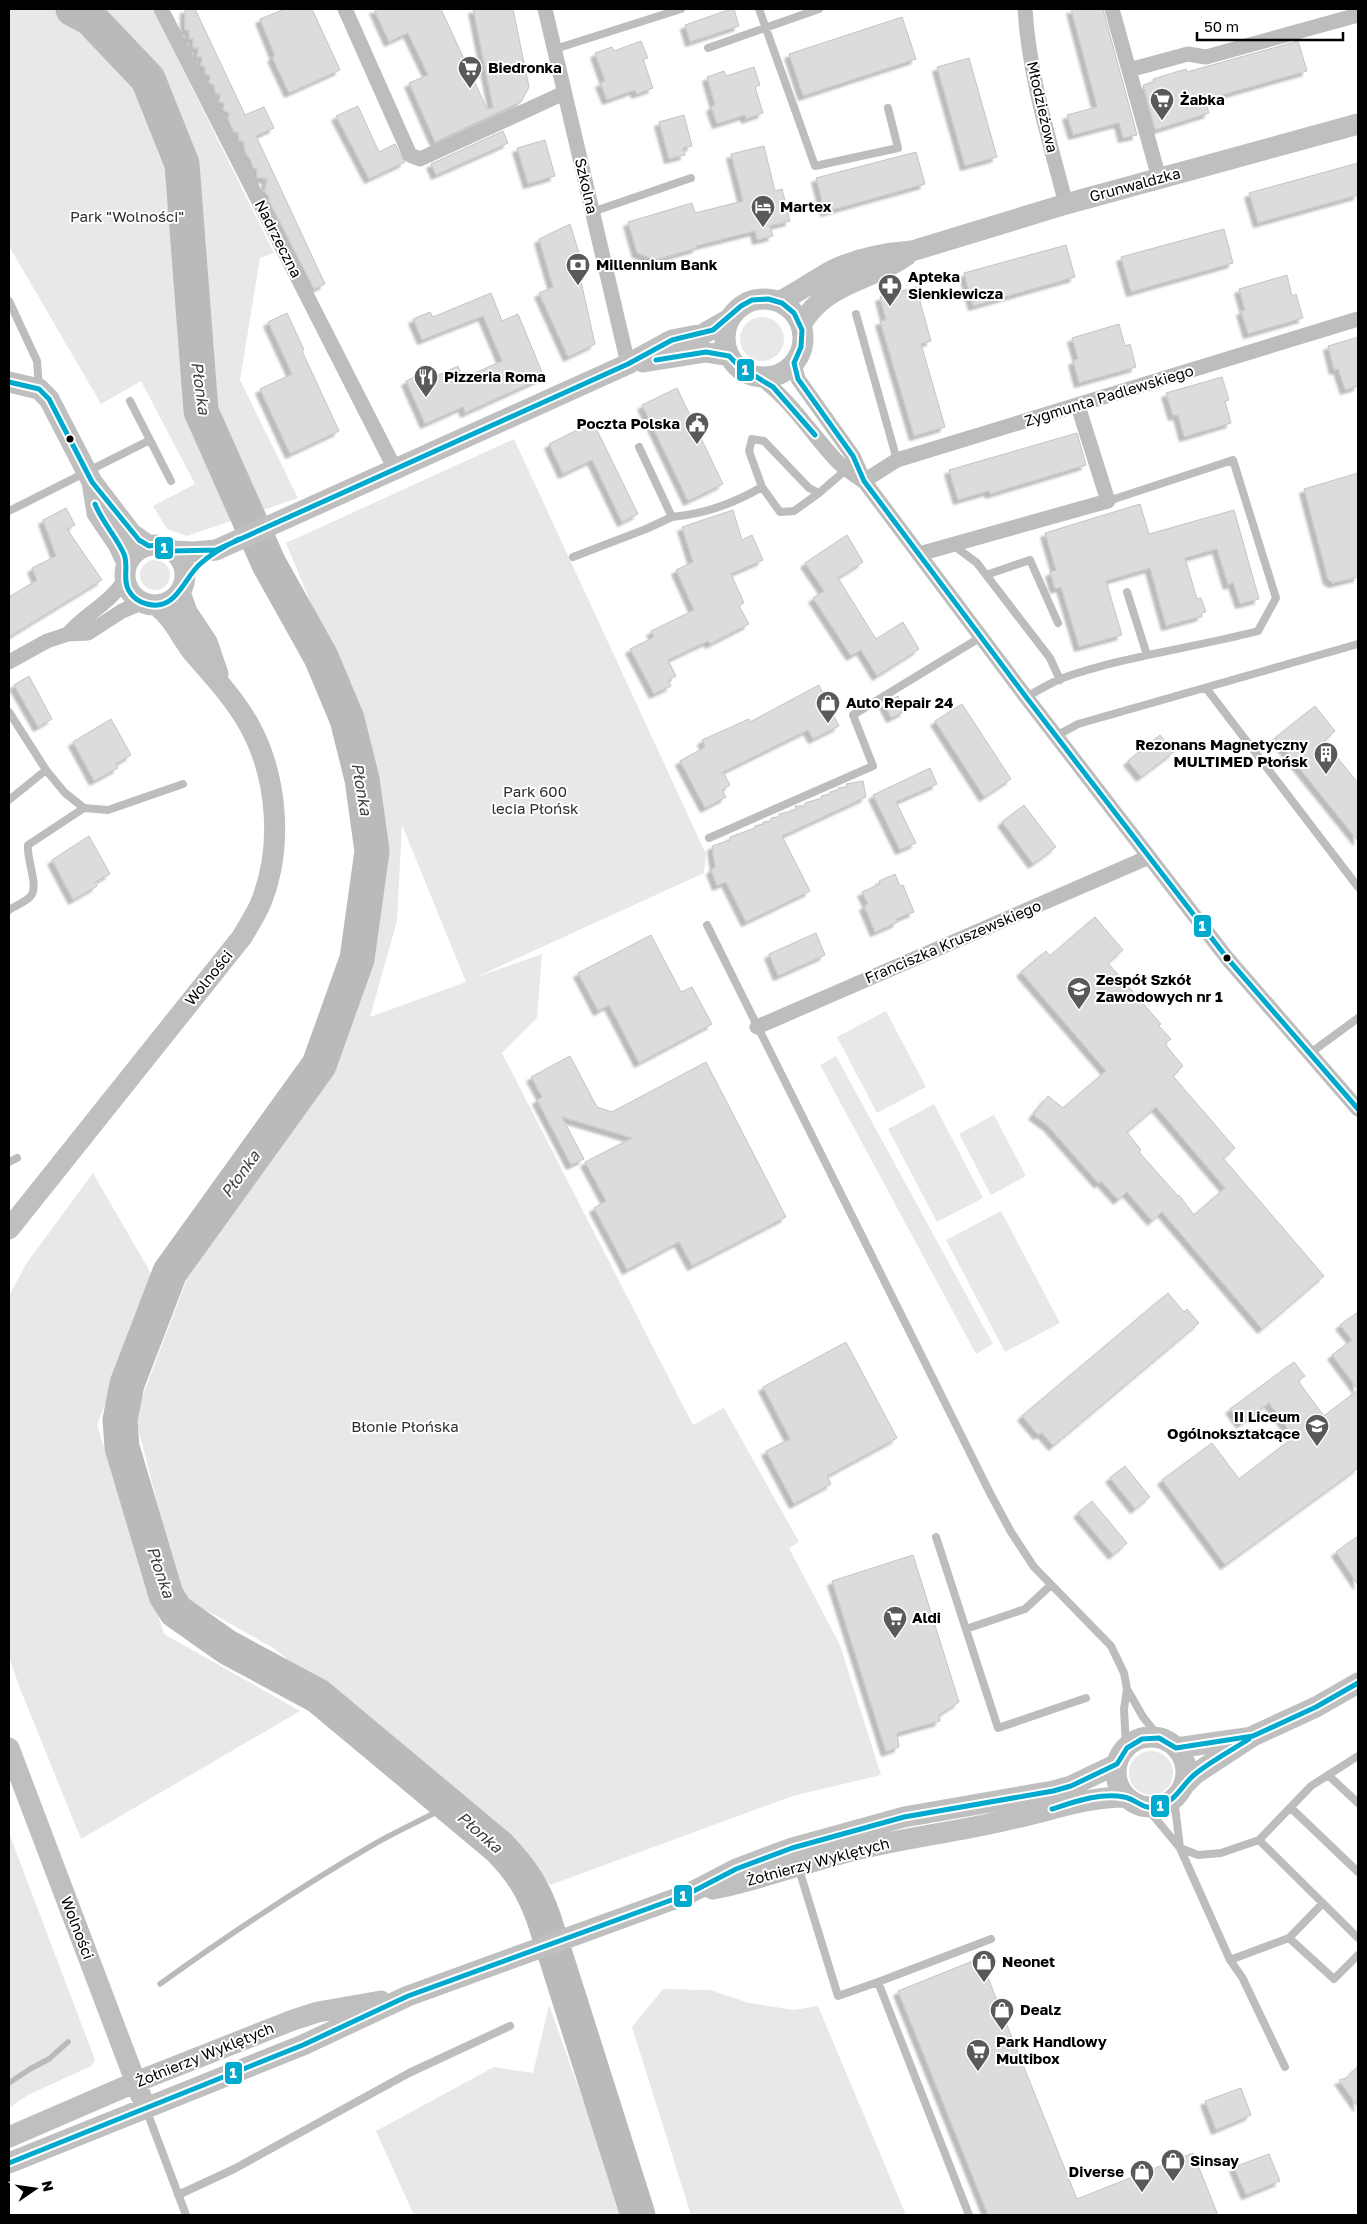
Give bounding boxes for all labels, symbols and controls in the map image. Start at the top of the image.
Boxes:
scale bar [1197,10,1343,42]
text: 50 m [1204,17,1239,35]
supermarket icon: Biedronka [457,55,483,89]
place label: Biedronka [488,58,562,76]
street label: Młodzieżowa [1024,59,1062,154]
supermarket icon: Żabka [1149,87,1175,121]
place label: Żabka [1180,90,1225,108]
street label: Szkolna [572,156,602,215]
street label: Grunwaldzka [1087,163,1182,205]
hotel icon: Martex [750,194,776,228]
street label: Nadrzeczna [252,197,306,280]
place label: Martex [780,197,832,215]
park label: Park "Wolności" [70,207,184,225]
bank icon: Millennium Bank [565,252,591,286]
place label: Millennium Bank [596,255,718,273]
place label: Apteka Sienkiewicza [908,267,1004,302]
pharmacy icon: Apteka Sienkiewicza [877,273,903,307]
line badge: 1 [736,358,755,382]
water label: Płonka [187,360,215,417]
text: 1 [741,361,749,378]
street label: Zygmunta Padlewskiego [1022,361,1195,429]
restaurant icon: Pizzeria Roma [413,364,439,398]
place label: Pizzeria Roma [444,367,546,385]
public building icon: Poczta Polska [684,411,710,445]
place label: Poczta Polska [577,414,680,432]
unlabelled marker [65,434,75,444]
line badge: 1 [154,536,174,560]
text: 1 [160,539,168,556]
shop icon: Auto Repair 24 [815,690,841,724]
place label: Auto Repair 24 [846,693,953,711]
place label: Rezonans Magnetyczny MULTIMED Płońsk [1135,735,1308,770]
building icon: Rezonans Magnetyczny MULTIMED Płońsk [1313,741,1339,775]
water label: Płonka [348,761,377,818]
park label: Park 600 lecia Płońsk [491,782,579,817]
street label: Franciszka Kruszewskiego [862,896,1043,986]
line badge: 1 [1193,914,1212,938]
text: 1 [1198,917,1206,934]
street label: Wolności [180,946,236,1009]
unlabelled marker [1222,953,1232,963]
place label: Zespół Szkół Zawodowych nr 1 [1096,970,1223,1005]
school or university icon: Zespół Szkół Zawodowych nr 1 [1066,976,1092,1010]
water label: Płonka [216,1146,264,1201]
place label: II Liceum Ogólnokształcące [1167,1407,1300,1442]
school or university icon: II Liceum Ogólnokształcące [1304,1413,1330,1447]
park label: Błonie Płońska [351,1417,459,1435]
water label: Płonka [143,1544,179,1601]
supermarket icon: Aldi [882,1605,908,1639]
place label: Aldi [912,1608,941,1626]
line badge: 1 [1150,1794,1170,1818]
text: 1 [1156,1797,1164,1814]
water label: Płonka [453,1807,507,1858]
street label: Żołnierzy Wyklętych [744,1833,891,1889]
line badge: 1 [673,1884,693,1908]
text: 1 [679,1887,687,1904]
street label: Wolności [58,1894,98,1962]
shop icon: Neonet [971,1949,997,1983]
place label: Neonet [1002,1952,1055,1970]
shop icon: Dealz [989,1997,1015,2031]
place label: Dealz [1020,2000,1061,2018]
street label: Żołnierzy Wyklętych [133,2018,276,2090]
place label: Park Handlowy Multibox [996,2032,1107,2067]
supermarket icon: Park Handlowy Multibox [965,2038,991,2072]
line badge: 1 [224,2061,243,2085]
text: 1 [229,2064,237,2081]
shop icon: Sinsay [1160,2148,1186,2182]
place label: Sinsay [1190,2151,1239,2169]
shop icon: Diverse [1129,2159,1155,2193]
place label: Diverse [1069,2162,1124,2180]
north arrow [10,2164,60,2214]
text: N [39,2179,58,2193]

